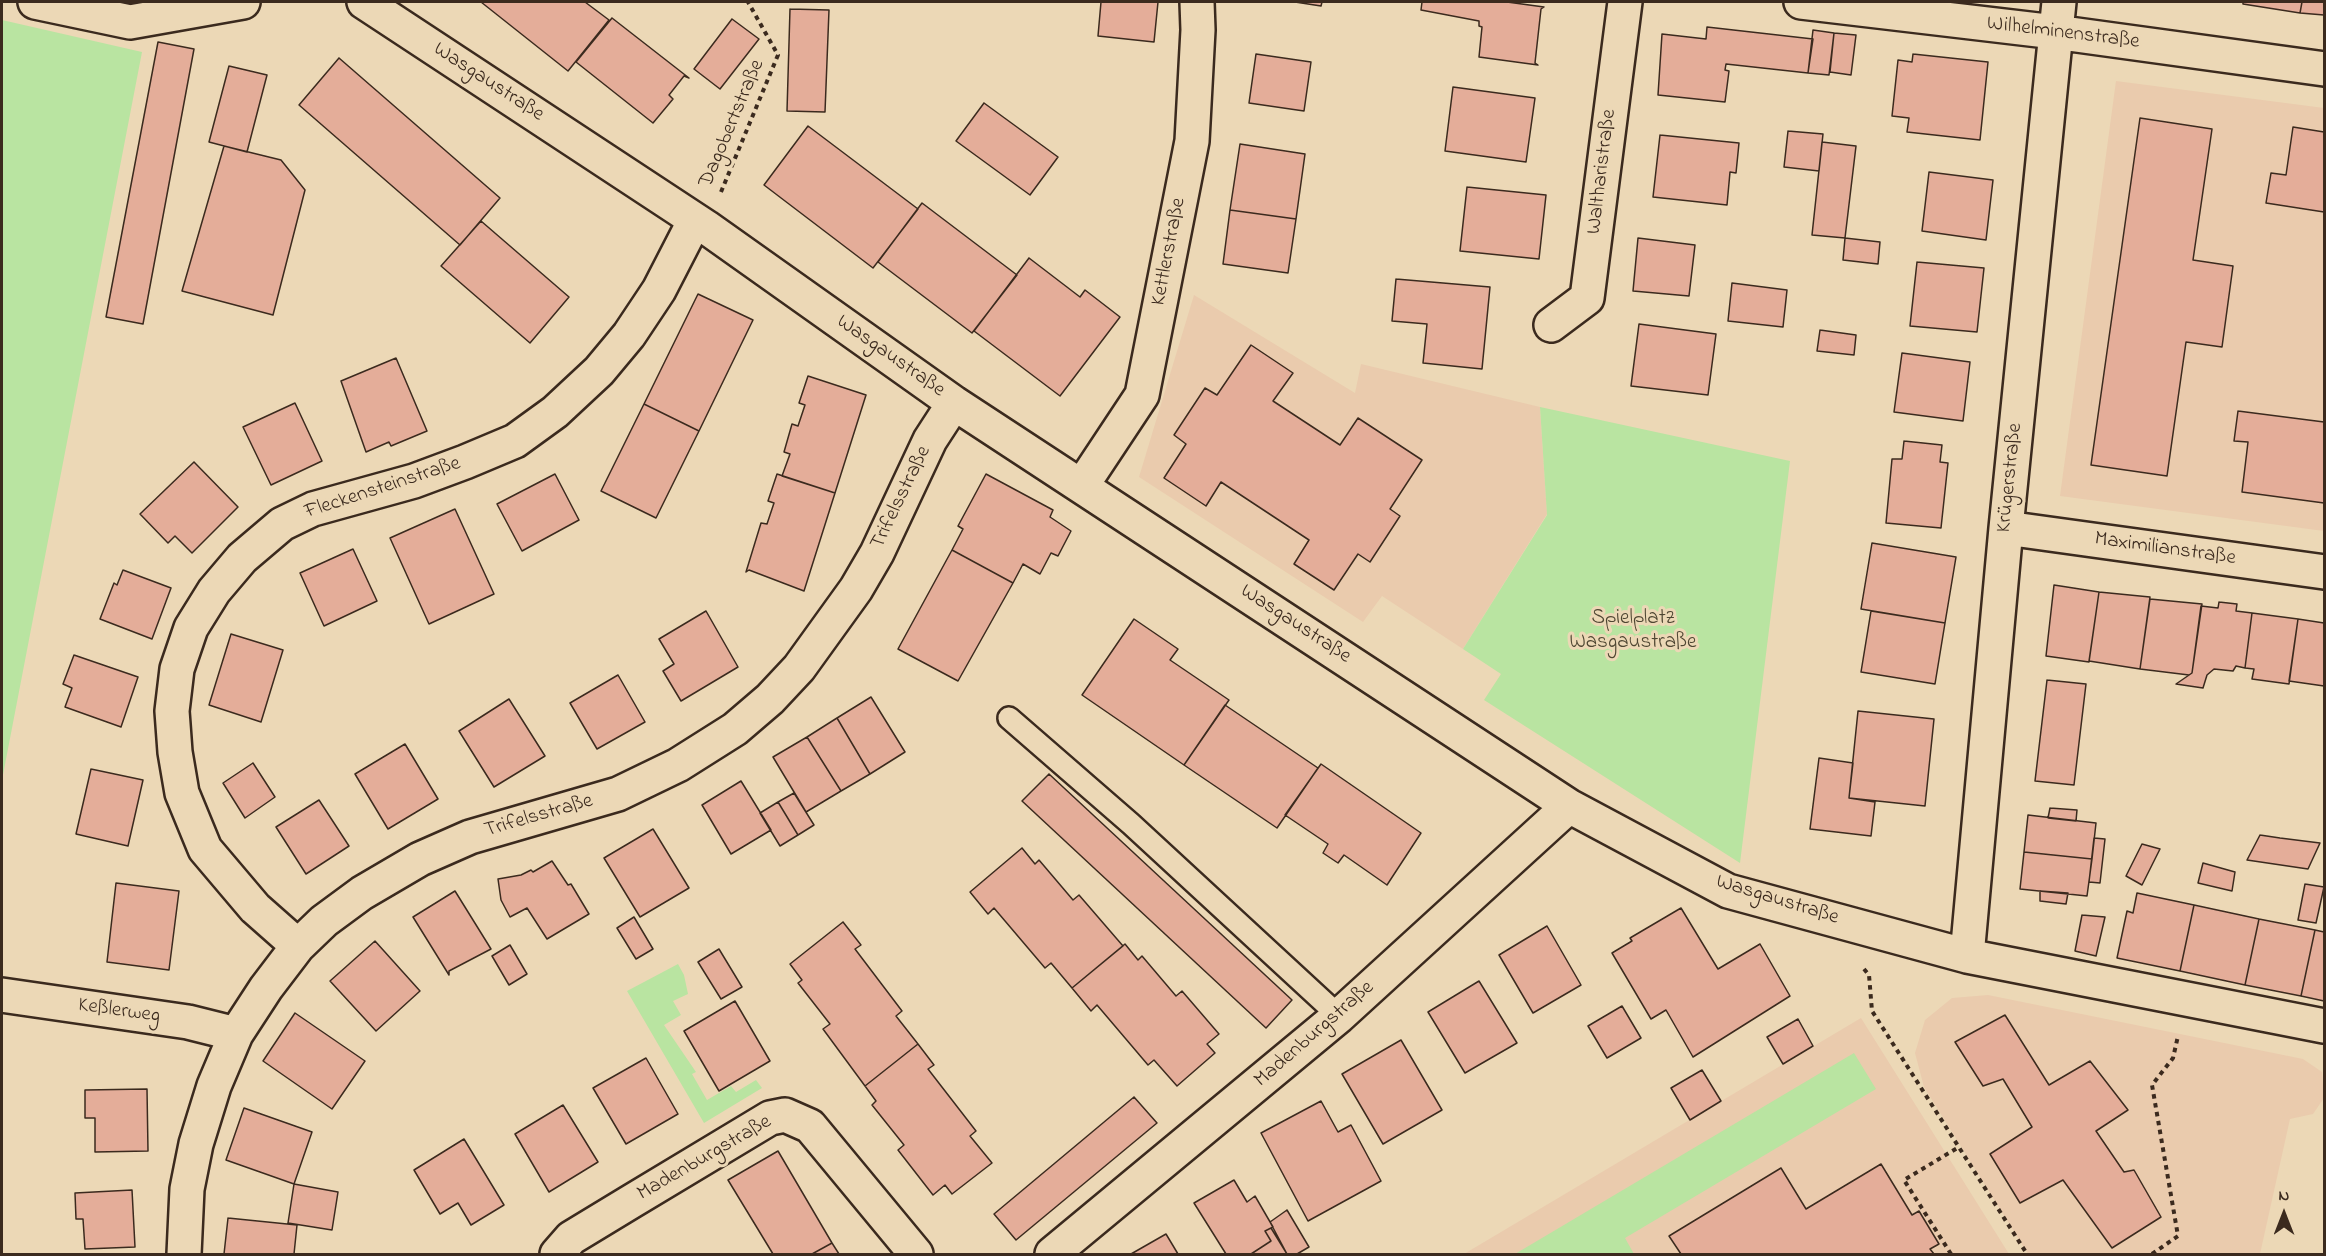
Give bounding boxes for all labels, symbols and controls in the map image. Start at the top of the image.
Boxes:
street label: Wilhelminenstraße [1985,12,2141,56]
street label: Wasgaustraße [428,38,548,128]
street label: Dagobertstraße [695,56,771,192]
street label: Waltharistraße [1583,108,1623,236]
street label: Kettlerstraße [1147,196,1193,308]
street label: Wasgaustraße [831,310,949,404]
street label: Krügerstraße [1993,422,2029,534]
street label: Trifelsstraße [866,442,938,554]
street label: Fleckensteinstraße [302,452,464,526]
street label: Maximilianstraße [2093,528,2237,572]
street label: Wasgaustraße [1235,580,1355,670]
park label: Spielplatz Wasgaustraße [1569,607,1697,657]
street label: Trifelsstraße [482,789,596,845]
street label: Wasgaustraße [1713,870,1841,932]
street label: Madenburgstraße [1250,976,1380,1094]
street label: Keßlerweg [76,994,162,1030]
street label: Madenburgstraße [633,1110,777,1208]
north arrow [2254,1184,2314,1244]
text: N [2279,1184,2289,1208]

